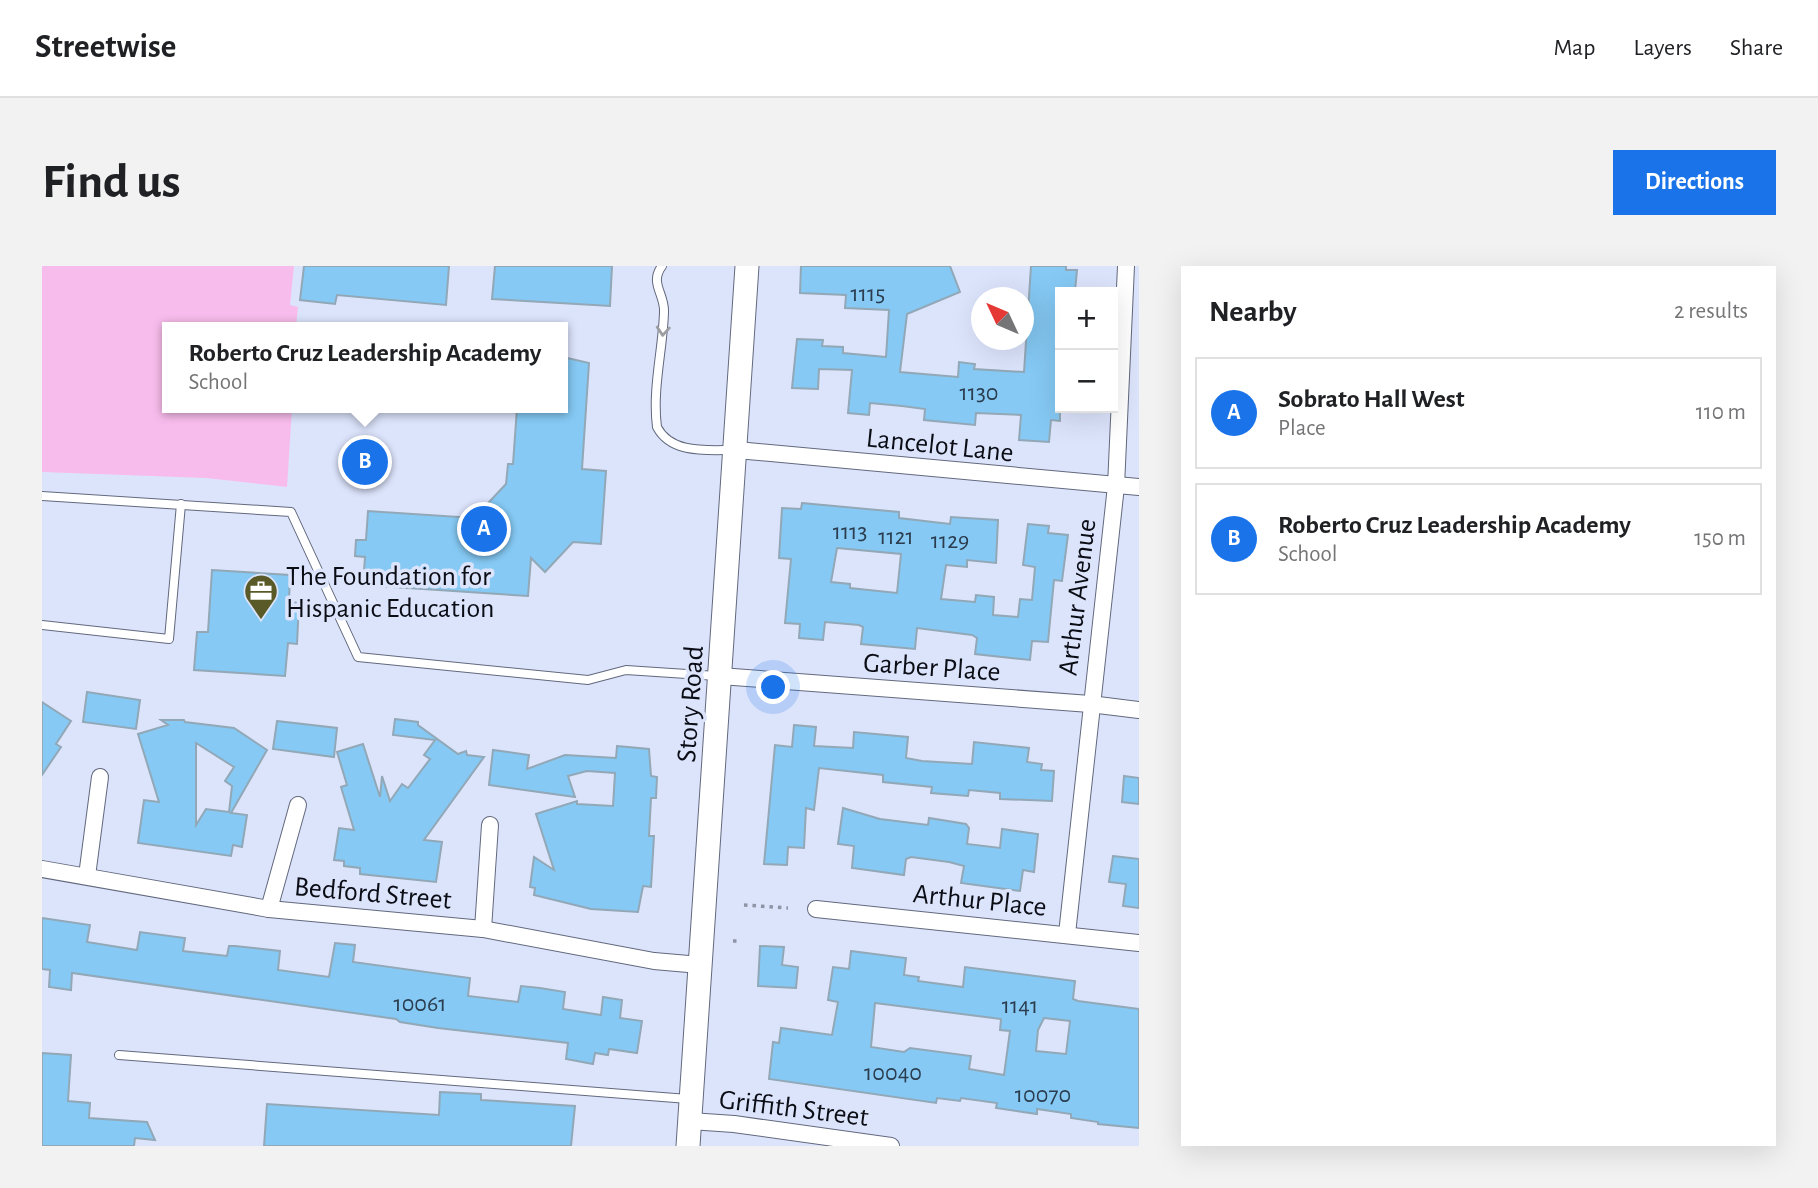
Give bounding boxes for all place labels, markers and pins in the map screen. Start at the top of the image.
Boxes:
pin: B [342,436,388,488]
pin: A [461,503,507,555]
place label: The Foundation for Hispanic Education [286,563,494,623]
office icon: The Foundation for Hispanic Education [242,572,280,621]

